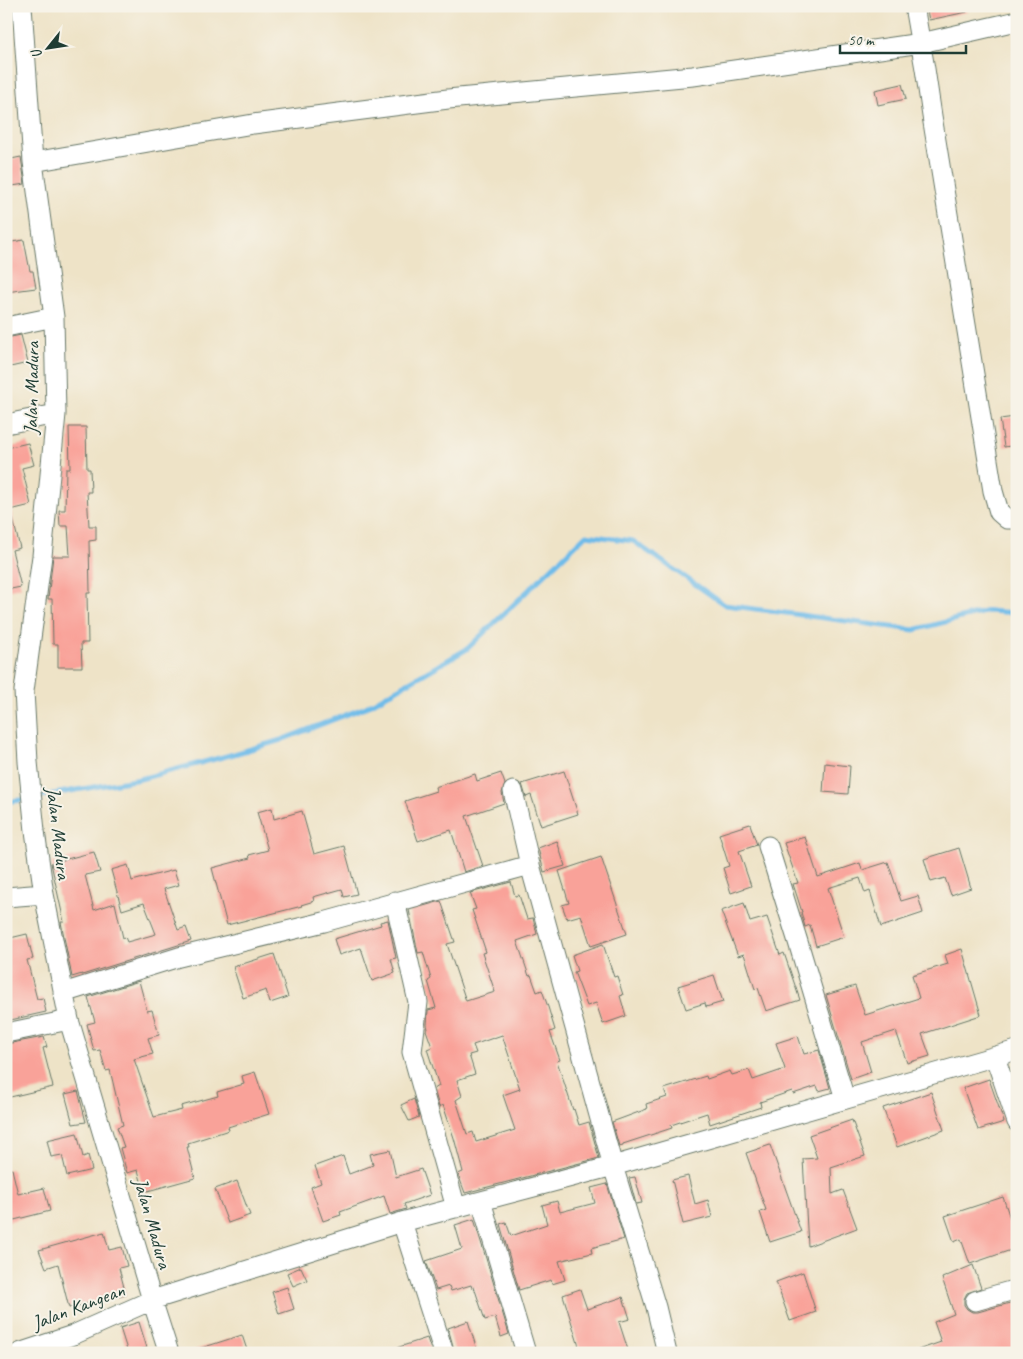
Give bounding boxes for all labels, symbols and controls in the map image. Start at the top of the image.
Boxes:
north arrow [22,22,72,72]
scale bar [840,22,967,54]
text: 50 m [848,31,875,50]
text: U [27,44,46,61]
street label: Jalan Madura [18,339,45,436]
street label: Jalan Madura [40,784,77,883]
street label: Jalan Madura [127,1174,178,1273]
street label: Jalan Kangean [27,1277,129,1336]

